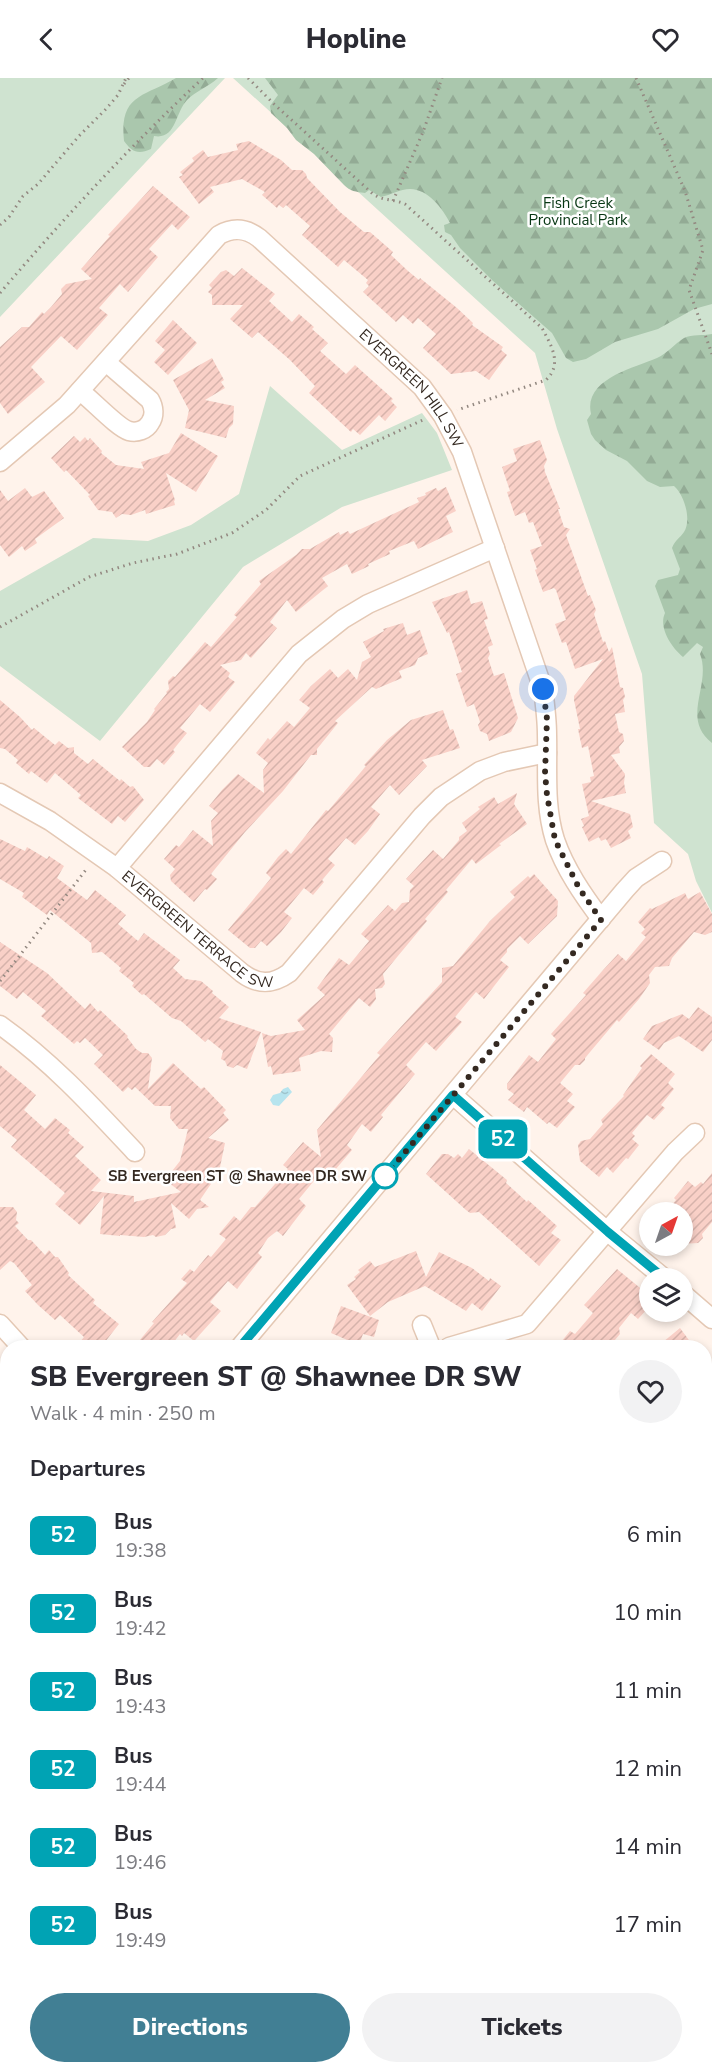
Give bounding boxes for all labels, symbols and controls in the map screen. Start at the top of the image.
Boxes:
text: Hopline [306,21,406,58]
icon: back [30,23,63,56]
icon: heart [649,23,682,56]
park label: Fish Creek Provincial Park [528,193,628,230]
street label: EVERGREEN HILL SW [355,324,468,452]
your location [528,674,558,704]
street label: EVERGREEN TERRACE SW [117,866,274,992]
line badge: 52 [476,1120,530,1158]
text: 52 [490,1125,516,1153]
marker: SB Evergreen ST @ Shawnee DR SW [372,1163,398,1189]
place label: SB Evergreen ST @ Shawnee DR SW [108,1166,367,1186]
north arrow [639,1202,693,1256]
map controls [639,1202,693,1322]
button: layers [639,1268,693,1322]
text: SB Evergreen ST @ Shawnee DR SW [30,1358,522,1396]
button: heart [619,1360,682,1423]
text: Walk · 4 min · 250 m [30,1400,216,1427]
text: Departures [30,1454,145,1484]
text: Bus [114,1507,153,1537]
text: 6 min [627,1520,682,1550]
text: 52 [50,1521,76,1549]
text: 19:38 [114,1537,167,1564]
text: Bus [114,1585,153,1615]
text: 10 min [614,1598,682,1628]
text: 52 [50,1599,76,1627]
text: 19:42 [114,1615,167,1642]
text: Bus [114,1663,153,1693]
text: 11 min [614,1676,682,1706]
text: 52 [50,1677,76,1705]
text: 19:43 [114,1693,167,1720]
text: Bus [114,1741,153,1771]
text: 12 min [614,1754,682,1784]
text: 52 [50,1755,76,1783]
text: 19:44 [114,1771,167,1798]
text: Bus [114,1819,153,1849]
text: 14 min [614,1832,682,1862]
text: 52 [50,1833,76,1861]
text: 19:46 [114,1849,167,1876]
text: Bus [114,1897,153,1927]
text: 17 min [614,1910,682,1940]
text: 52 [50,1911,76,1939]
text: 19:49 [114,1927,167,1954]
button: Directions [30,1993,350,2062]
button: Tickets [362,1993,682,2062]

